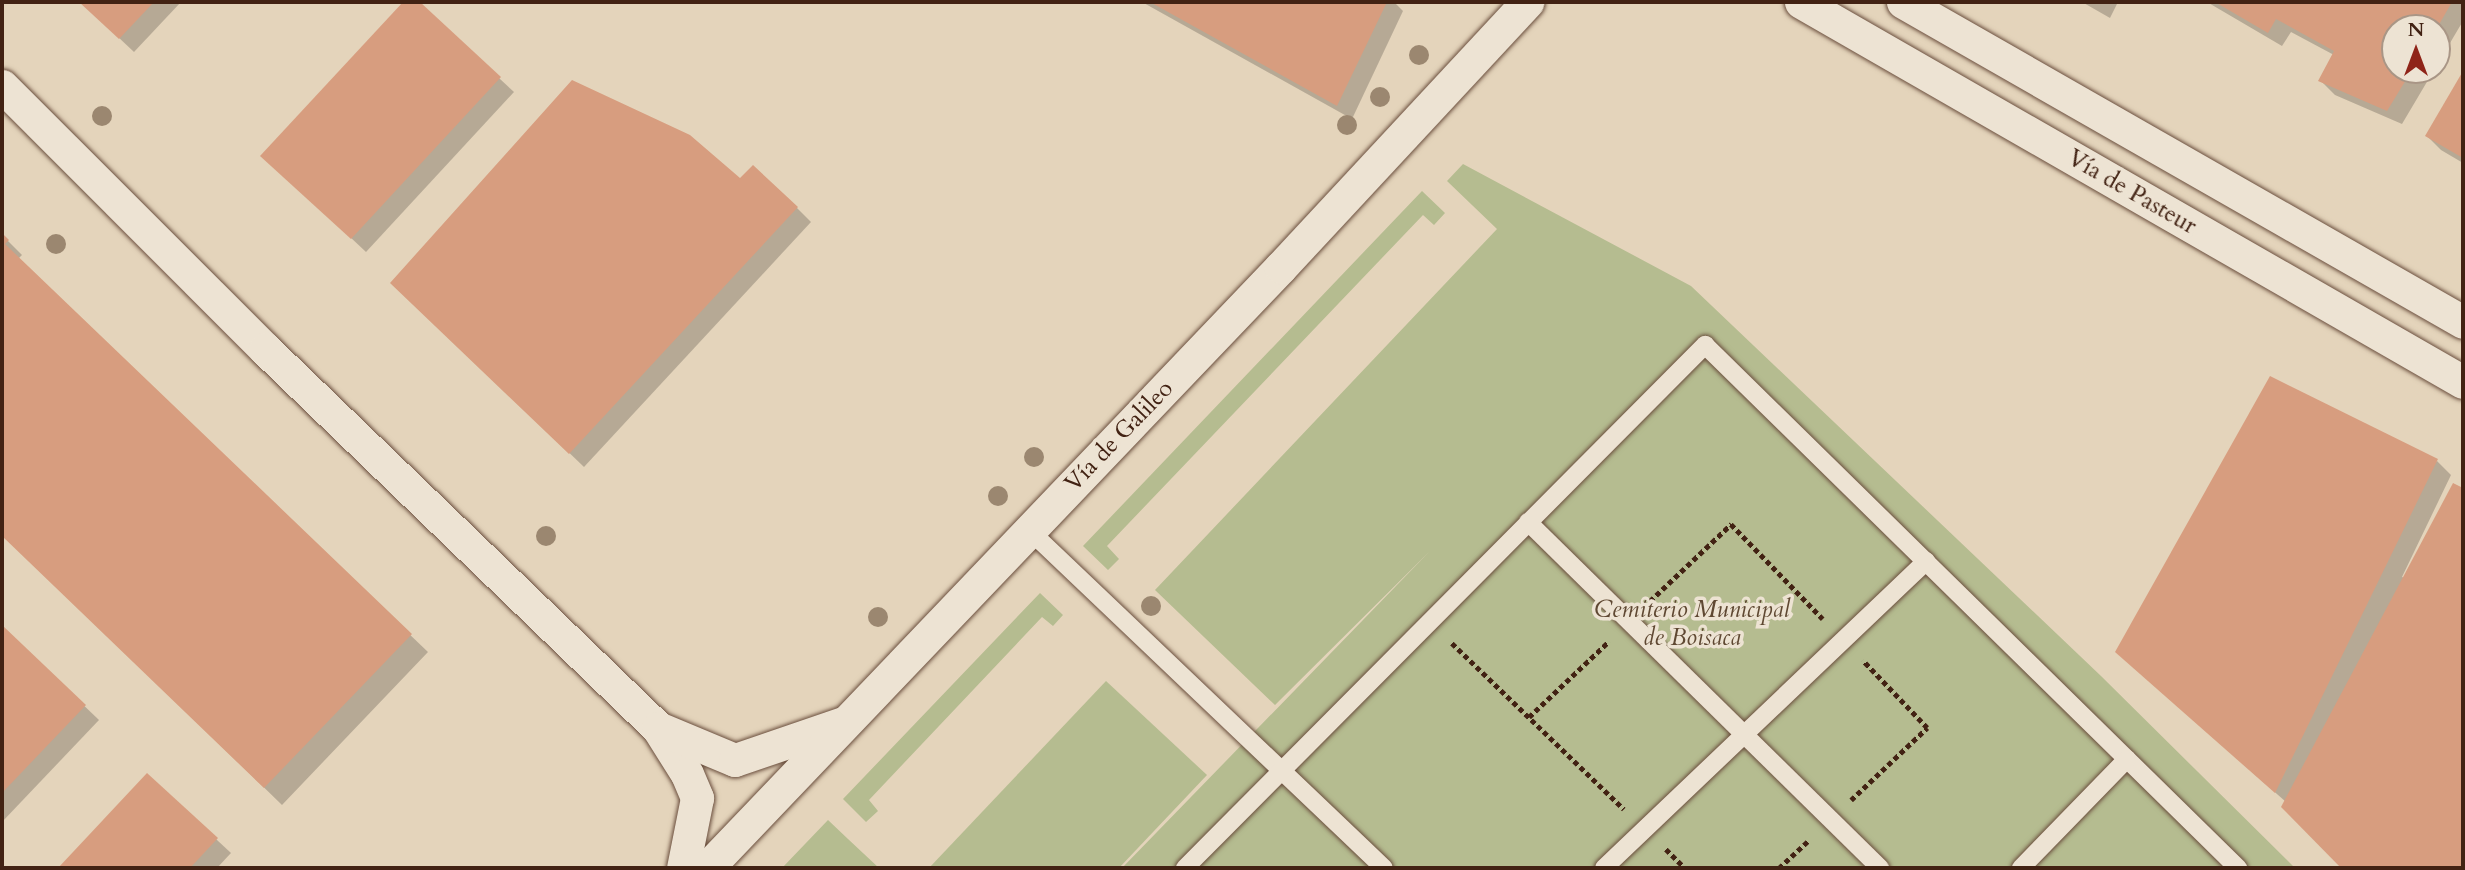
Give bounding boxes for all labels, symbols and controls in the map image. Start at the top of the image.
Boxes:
north arrow [2381,14,2451,84]
text: N [2408,17,2424,43]
street label: Vía de Pasteur [2062,143,2202,241]
street label: Vía de Galileo [1059,374,1179,498]
park label: Cemiterio Municipal de Boisaca [1594,596,1790,652]

